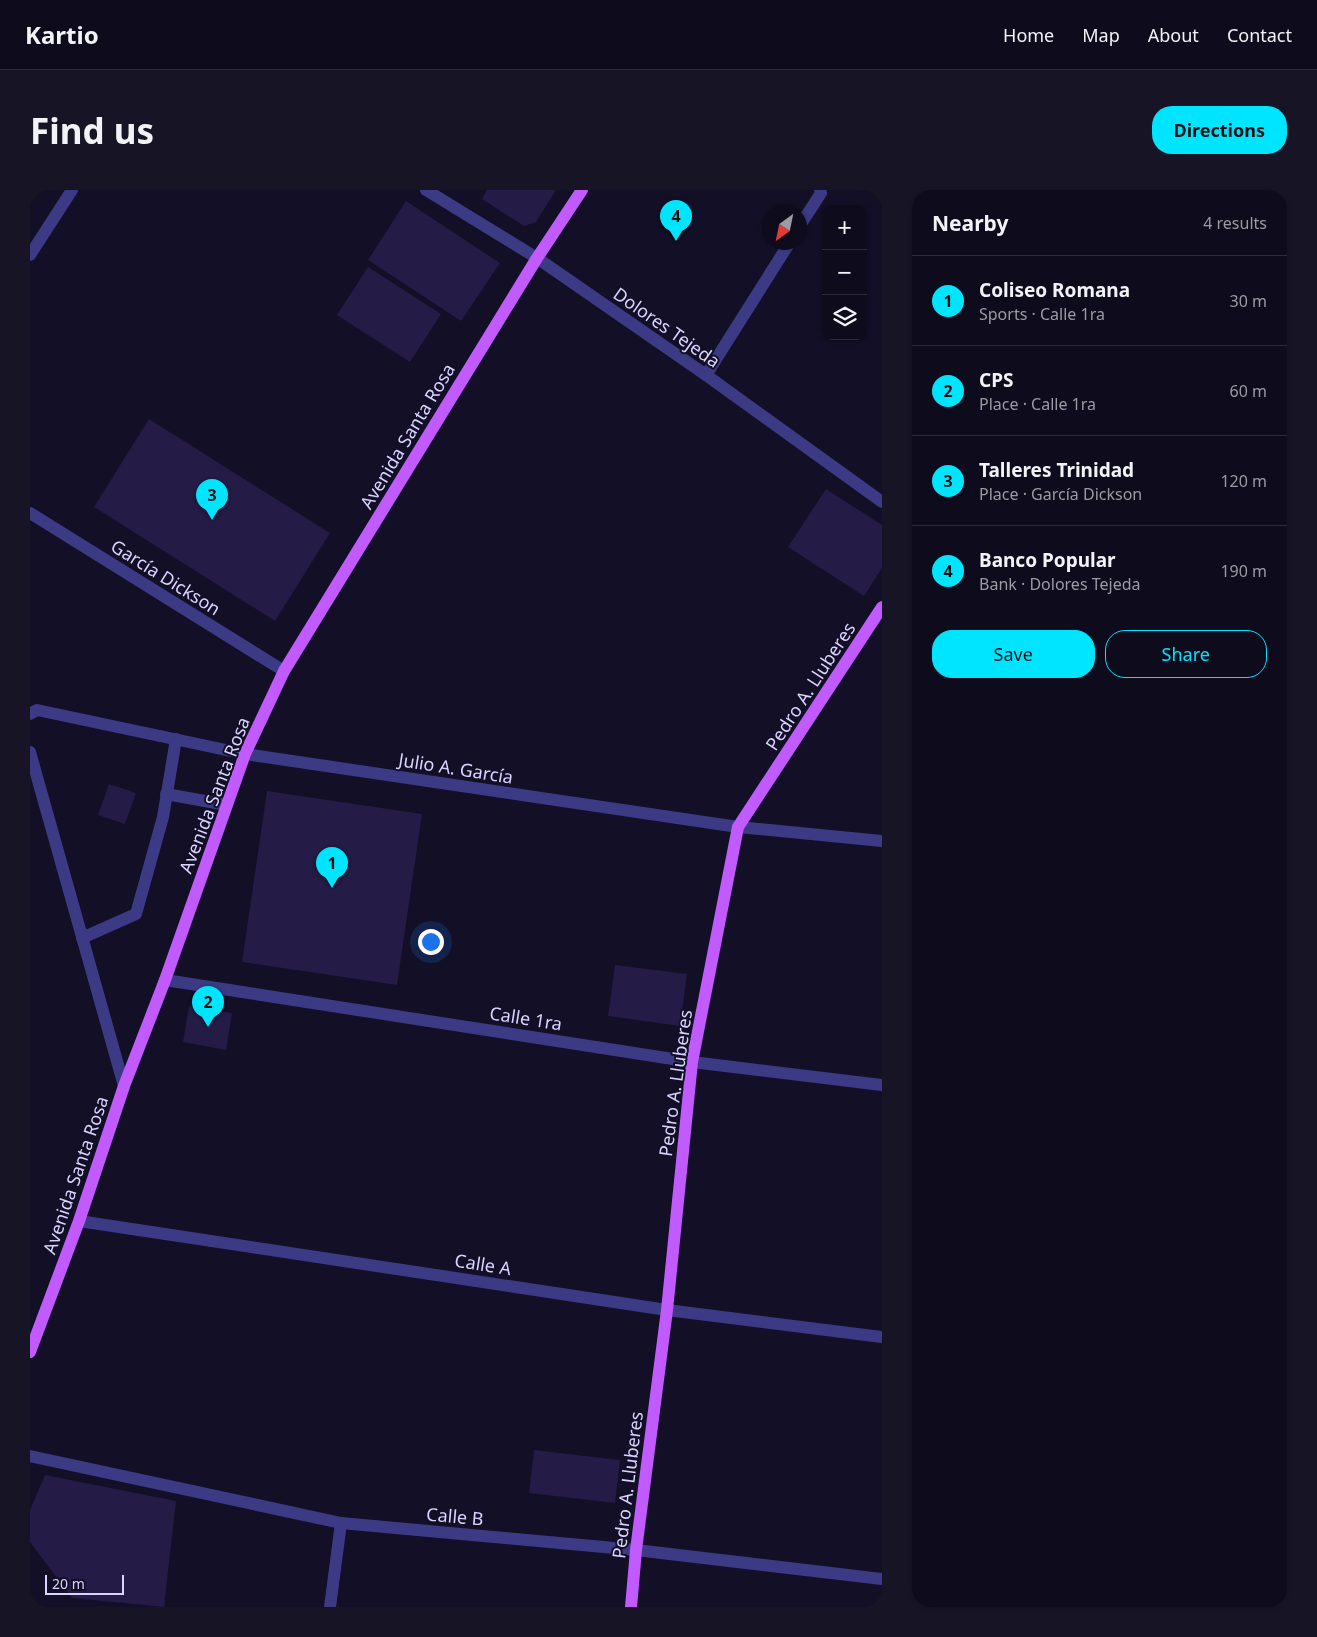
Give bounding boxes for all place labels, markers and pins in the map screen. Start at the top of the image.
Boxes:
pin: 4 [660,200,692,241]
pin: 3 [196,479,228,520]
pin: 1 [316,847,348,888]
pin: 2 [192,986,224,1027]

